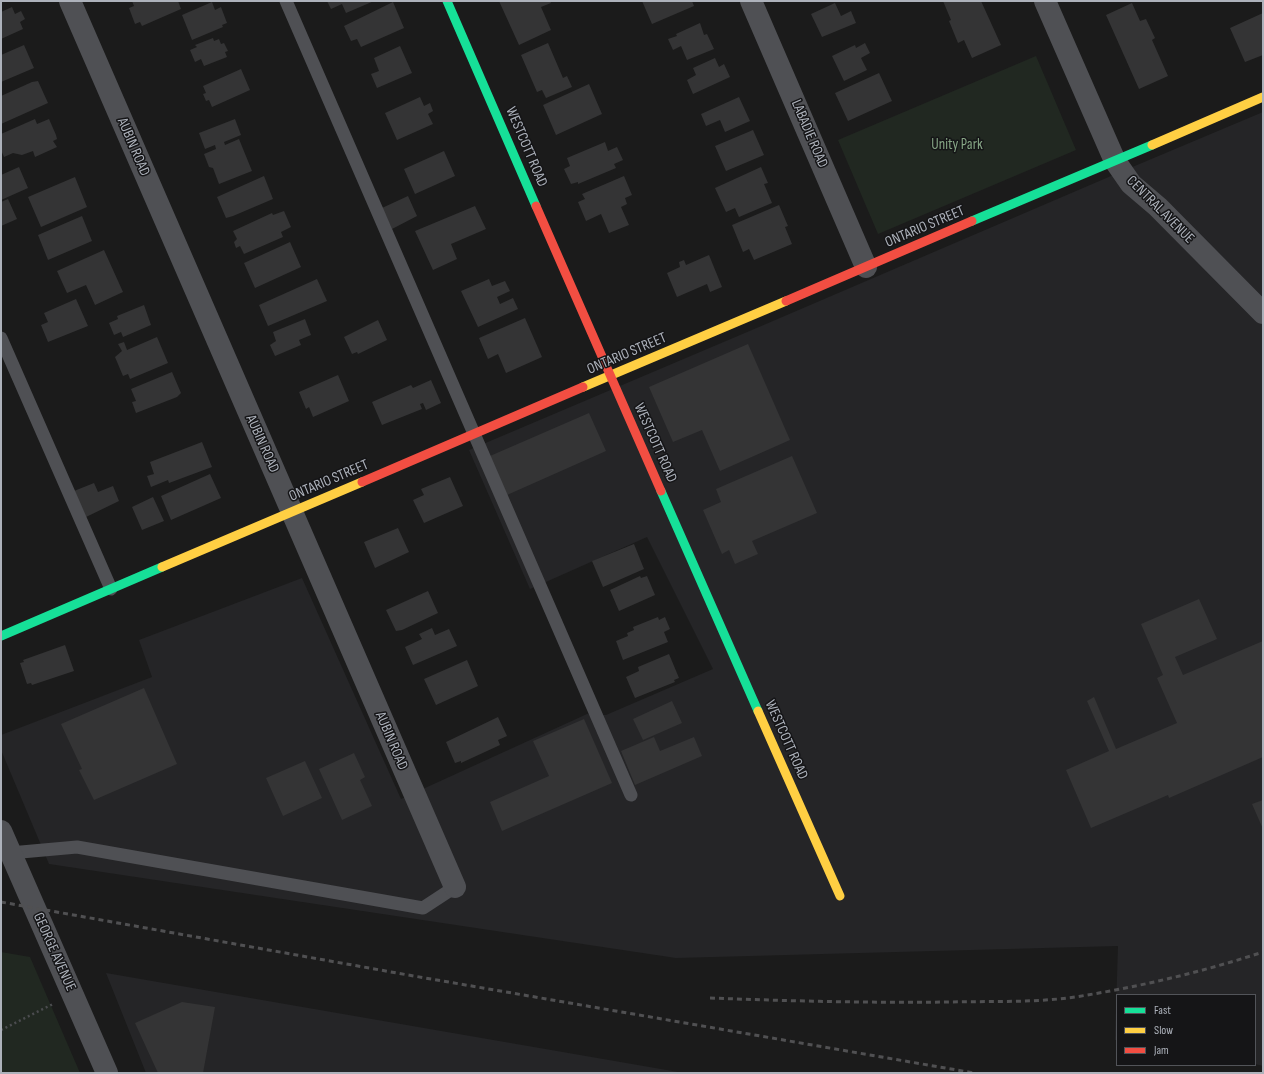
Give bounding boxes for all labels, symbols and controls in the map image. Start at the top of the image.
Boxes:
street label: LABADIE ROAD [787,97,831,171]
street label: WESTCOTT ROAD [501,104,551,190]
street label: AUBIN ROAD [113,115,153,179]
park label: Unity Park [931,136,983,154]
street label: CENTRAL AVENUE [1122,172,1198,248]
street label: ONTARIO STREET [883,202,967,252]
street label: ONTARIO STREET [585,329,669,379]
street label: WESTCOTT ROAD [629,401,681,485]
street label: AUBIN ROAD [241,412,283,476]
street label: ONTARIO STREET [287,456,371,506]
street label: WESTCOTT ROAD [760,698,812,782]
street label: AUBIN ROAD [371,709,411,773]
street label: GEORGE AVENUE [29,910,79,994]
legend [1116,994,1256,1066]
text: Fast [1154,1003,1171,1018]
text: Slow [1154,1023,1173,1038]
text: Jam [1154,1043,1169,1058]

